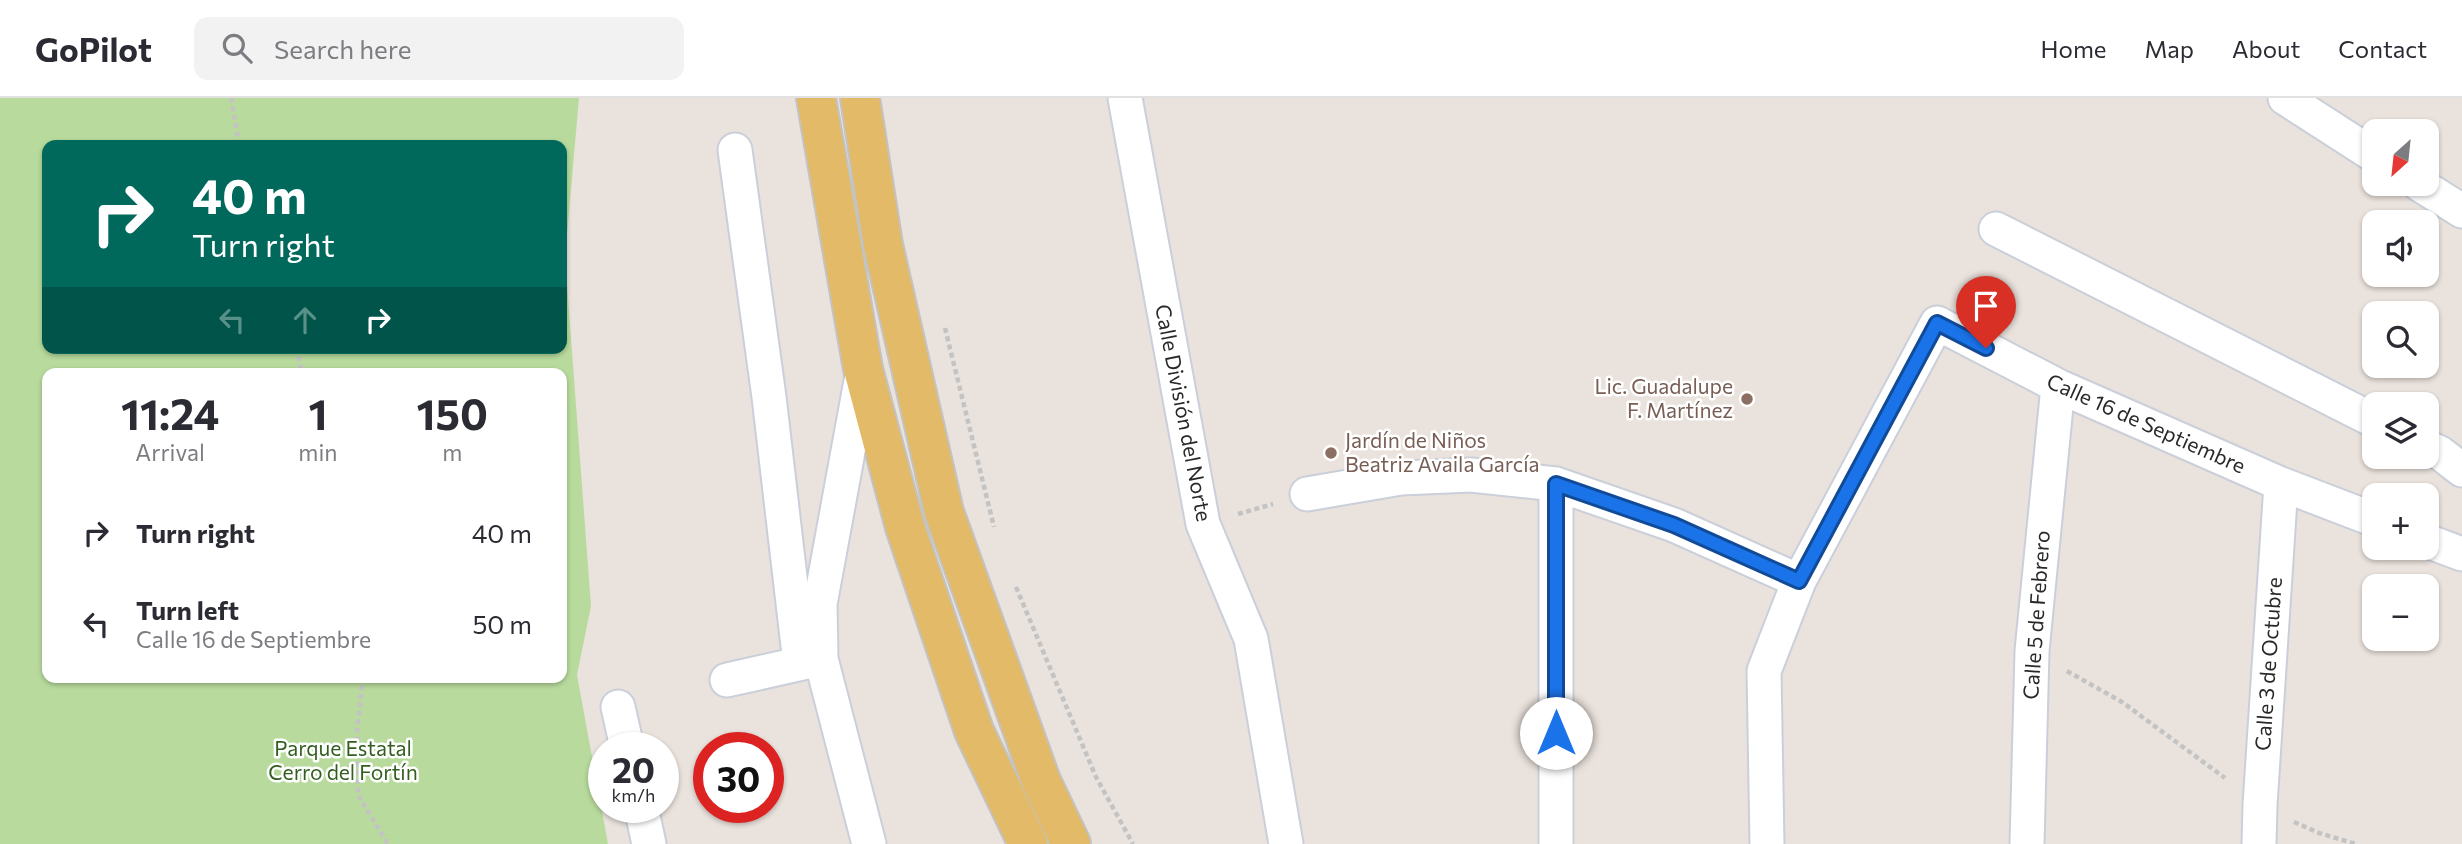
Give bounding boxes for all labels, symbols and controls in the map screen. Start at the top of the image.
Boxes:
search box [194,17,684,80]
text: GoPilot [35,28,152,69]
icon: search [218,29,256,67]
text: Search here [274,33,411,64]
text: Home [2041,34,2107,63]
text: Map [2145,34,2194,63]
text: About [2232,34,2300,63]
text: Contact [2338,34,2427,63]
north arrow [2362,119,2440,196]
map controls [2362,119,2439,651]
text: 40 m [192,164,307,224]
icon: right [77,168,168,259]
button: sound [2362,210,2439,287]
text: Turn right [192,224,335,264]
pin [1956,276,2016,348]
icon: arrive [1967,287,2005,325]
icon: left [213,301,251,339]
icon: ahead [286,301,324,339]
icon: right [359,301,397,339]
button: search [2362,301,2439,378]
street label: Calle División del Norte [1151,302,1218,523]
street label: Calle 16 de Septiembre [2043,368,2250,478]
place label: Lic. Guadalupe F. Martínez [1594,373,1733,422]
text: 11:24 [121,387,219,439]
text: 1 [308,387,327,439]
text: 150 [417,387,488,439]
marker: Lic. Guadalupe F. Martínez [1739,391,1755,407]
button: layers [2362,392,2439,469]
place label: Jardín de Niños Beatriz Availa García [1345,427,1540,476]
text: Arrival [135,438,205,466]
text: min [298,438,337,466]
text: m [442,438,462,466]
marker: Jardín de Niños Beatriz Availa García [1323,445,1339,461]
button: + [2362,483,2439,560]
icon: right [77,514,115,552]
text: Turn right [136,517,255,548]
text: 40 m [472,517,532,548]
street label: Calle 5 de Febrero [2017,530,2054,700]
button: − [2362,574,2439,651]
street label: Calle 3 de Octubre [2249,576,2286,751]
text: Turn left [136,594,239,625]
icon: left [77,605,115,643]
text: 50 m [472,608,532,639]
text: Calle 16 de Septiembre [136,625,371,653]
position arrow [1519,696,1593,770]
speed limit sign: 30 [693,732,784,823]
park label: Parque Estatal Cerro del Fortín [268,735,418,784]
text: 20 [612,747,655,790]
text: km/h [612,784,655,806]

